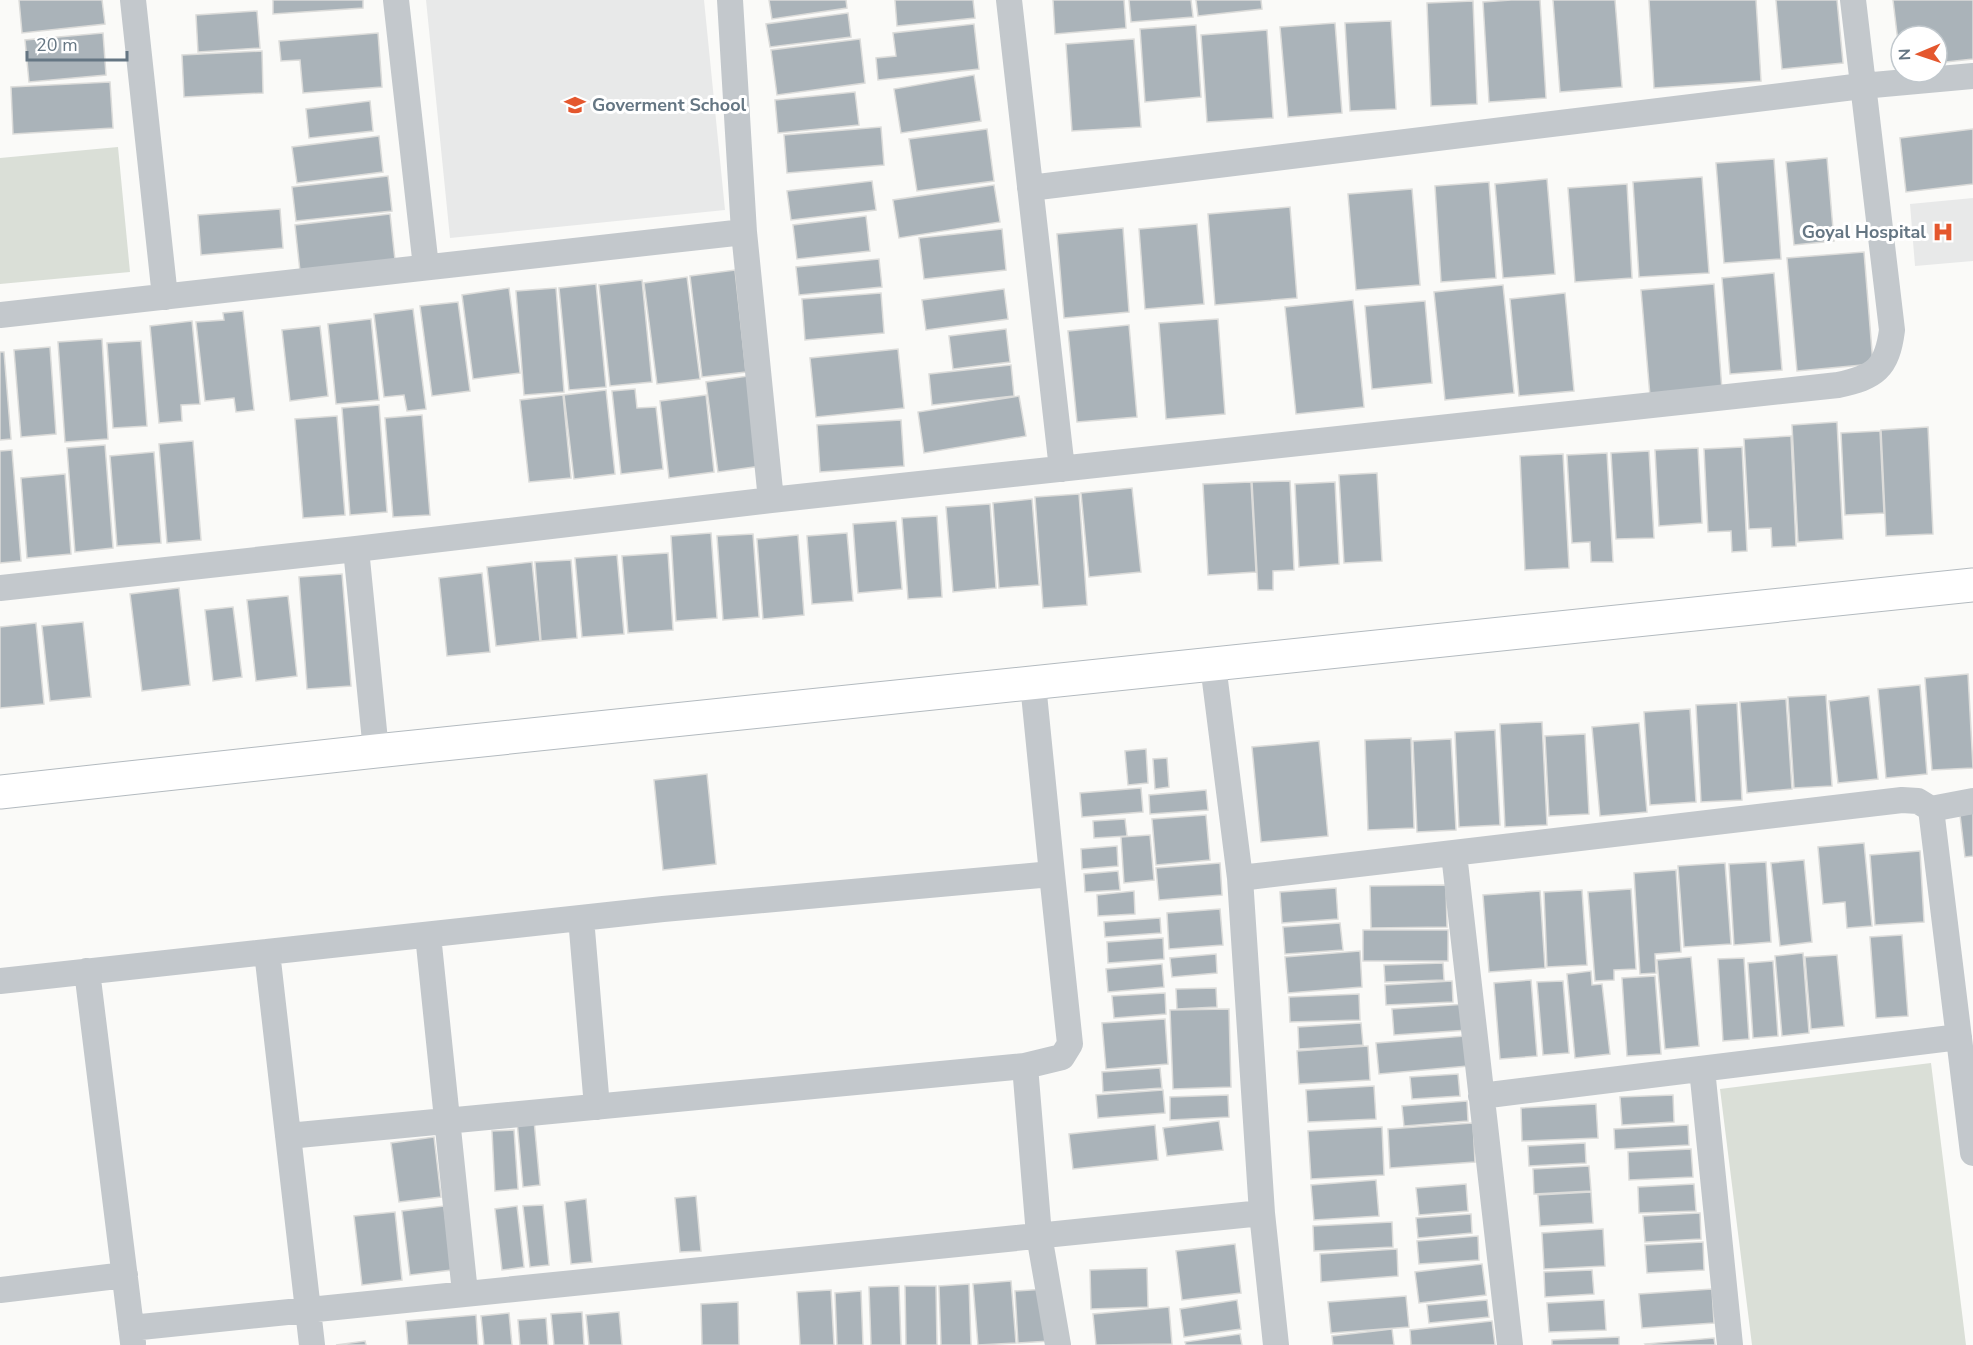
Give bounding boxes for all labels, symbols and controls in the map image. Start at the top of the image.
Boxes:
scale bar [27,24,128,62]
north arrow [1889,24,1949,84]
text: 20 m [36,33,78,57]
text: N [1894,48,1916,61]
school or university icon: Goverment School [563,93,587,117]
place label: Goverment School [592,93,747,117]
place label: Goyal Hospital [1802,220,1926,244]
hospital icon: Goyal Hospital [1931,220,1955,244]

